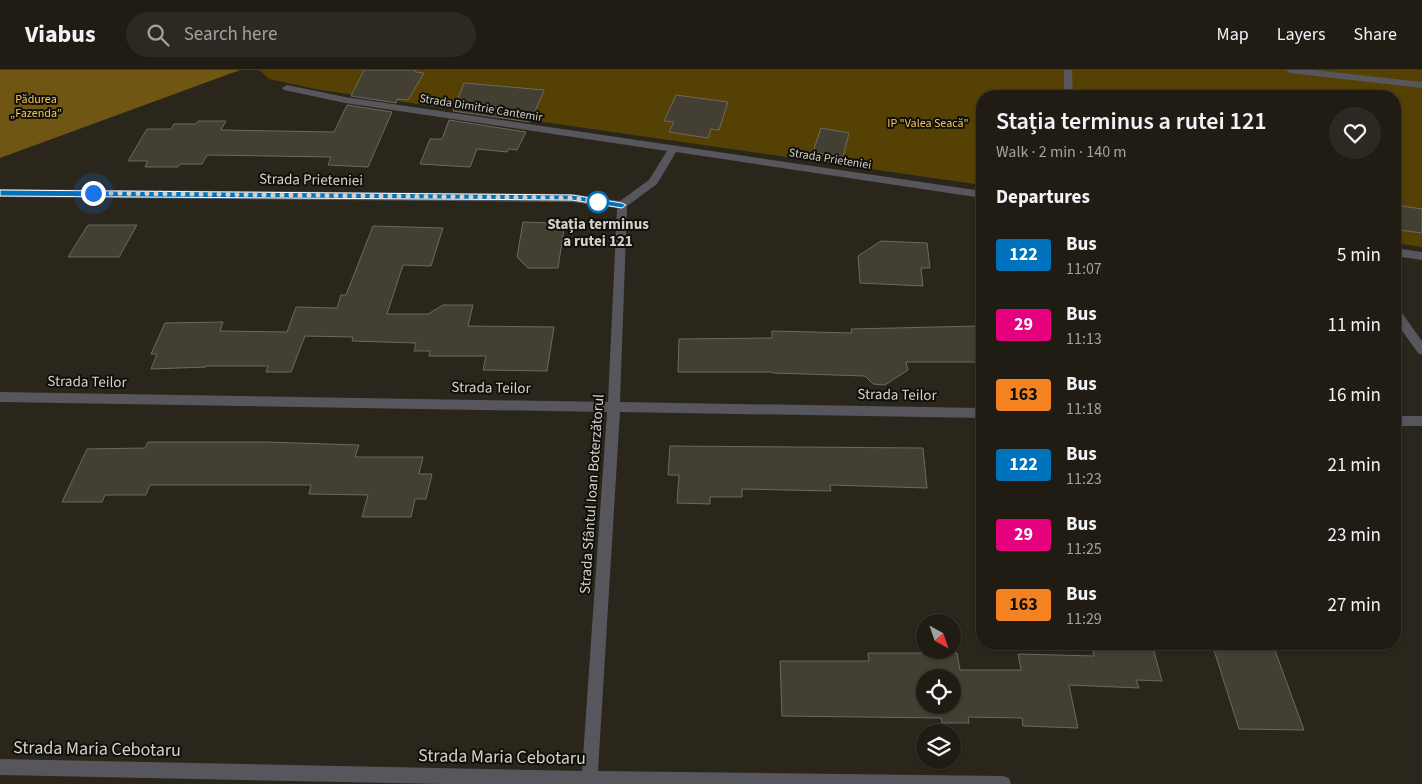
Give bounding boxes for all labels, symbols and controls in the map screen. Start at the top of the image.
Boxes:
search box [126,12,476,57]
text: Viabus [25,17,96,52]
icon: search [144,21,172,49]
text: Search here [184,21,277,48]
text: Map [1217,22,1249,47]
text: Layers [1277,22,1326,47]
text: Share [1354,22,1397,47]
street label: Strada Dimitrie Cantemir [418,90,545,126]
park label: Pădurea „Fazenda” [10,91,62,122]
text: Stația terminus a rutei 121 [996,104,1267,139]
button: heart [1329,107,1381,159]
park label: IP "Valea Seacă" [887,115,969,132]
text: Walk · 2 min · 140 m [996,141,1127,163]
street label: Strada Prieteniei [788,144,872,174]
street label: Strada Prieteniei [259,169,363,191]
your location [81,181,106,206]
text: Departures [996,184,1090,211]
marker: Stația terminus a rutei 121 [587,191,609,213]
place label: Stația terminus a rutei 121 [547,214,649,252]
text: Bus [1066,231,1097,258]
text: 122 [1009,242,1038,267]
text: 5 min [1337,242,1381,269]
text: 11:07 [1066,258,1102,280]
text: Bus [1066,301,1097,328]
text: 29 [1014,312,1033,337]
text: 11 min [1327,312,1381,339]
text: 11:13 [1066,328,1102,350]
street label: Strada Teilor [47,371,128,393]
text: Bus [1066,371,1097,398]
street label: Strada Teilor [451,377,532,399]
text: 163 [1009,382,1038,407]
text: 16 min [1327,382,1381,409]
street label: Strada Teilor [857,384,938,406]
street label: Strada Sfântul Ioan Boterzătorul [575,393,609,595]
text: 11:18 [1066,398,1102,420]
text: Bus [1066,441,1097,468]
text: 122 [1009,452,1038,477]
text: 21 min [1327,452,1381,479]
text: 11:23 [1066,468,1102,490]
text: Bus [1066,511,1097,538]
text: 29 [1014,522,1033,547]
text: 23 min [1327,522,1381,549]
text: 11:25 [1066,538,1102,560]
text: Bus [1066,581,1097,608]
text: 163 [1009,592,1038,617]
text: 27 min [1327,592,1381,619]
text: 11:29 [1066,608,1102,630]
north arrow [916,614,961,659]
map controls [916,614,961,769]
button: locate [916,669,961,714]
button: layers [916,724,961,769]
street label: Strada Maria Cebotaru [13,735,181,763]
street label: Strada Maria Cebotaru [418,743,586,771]

